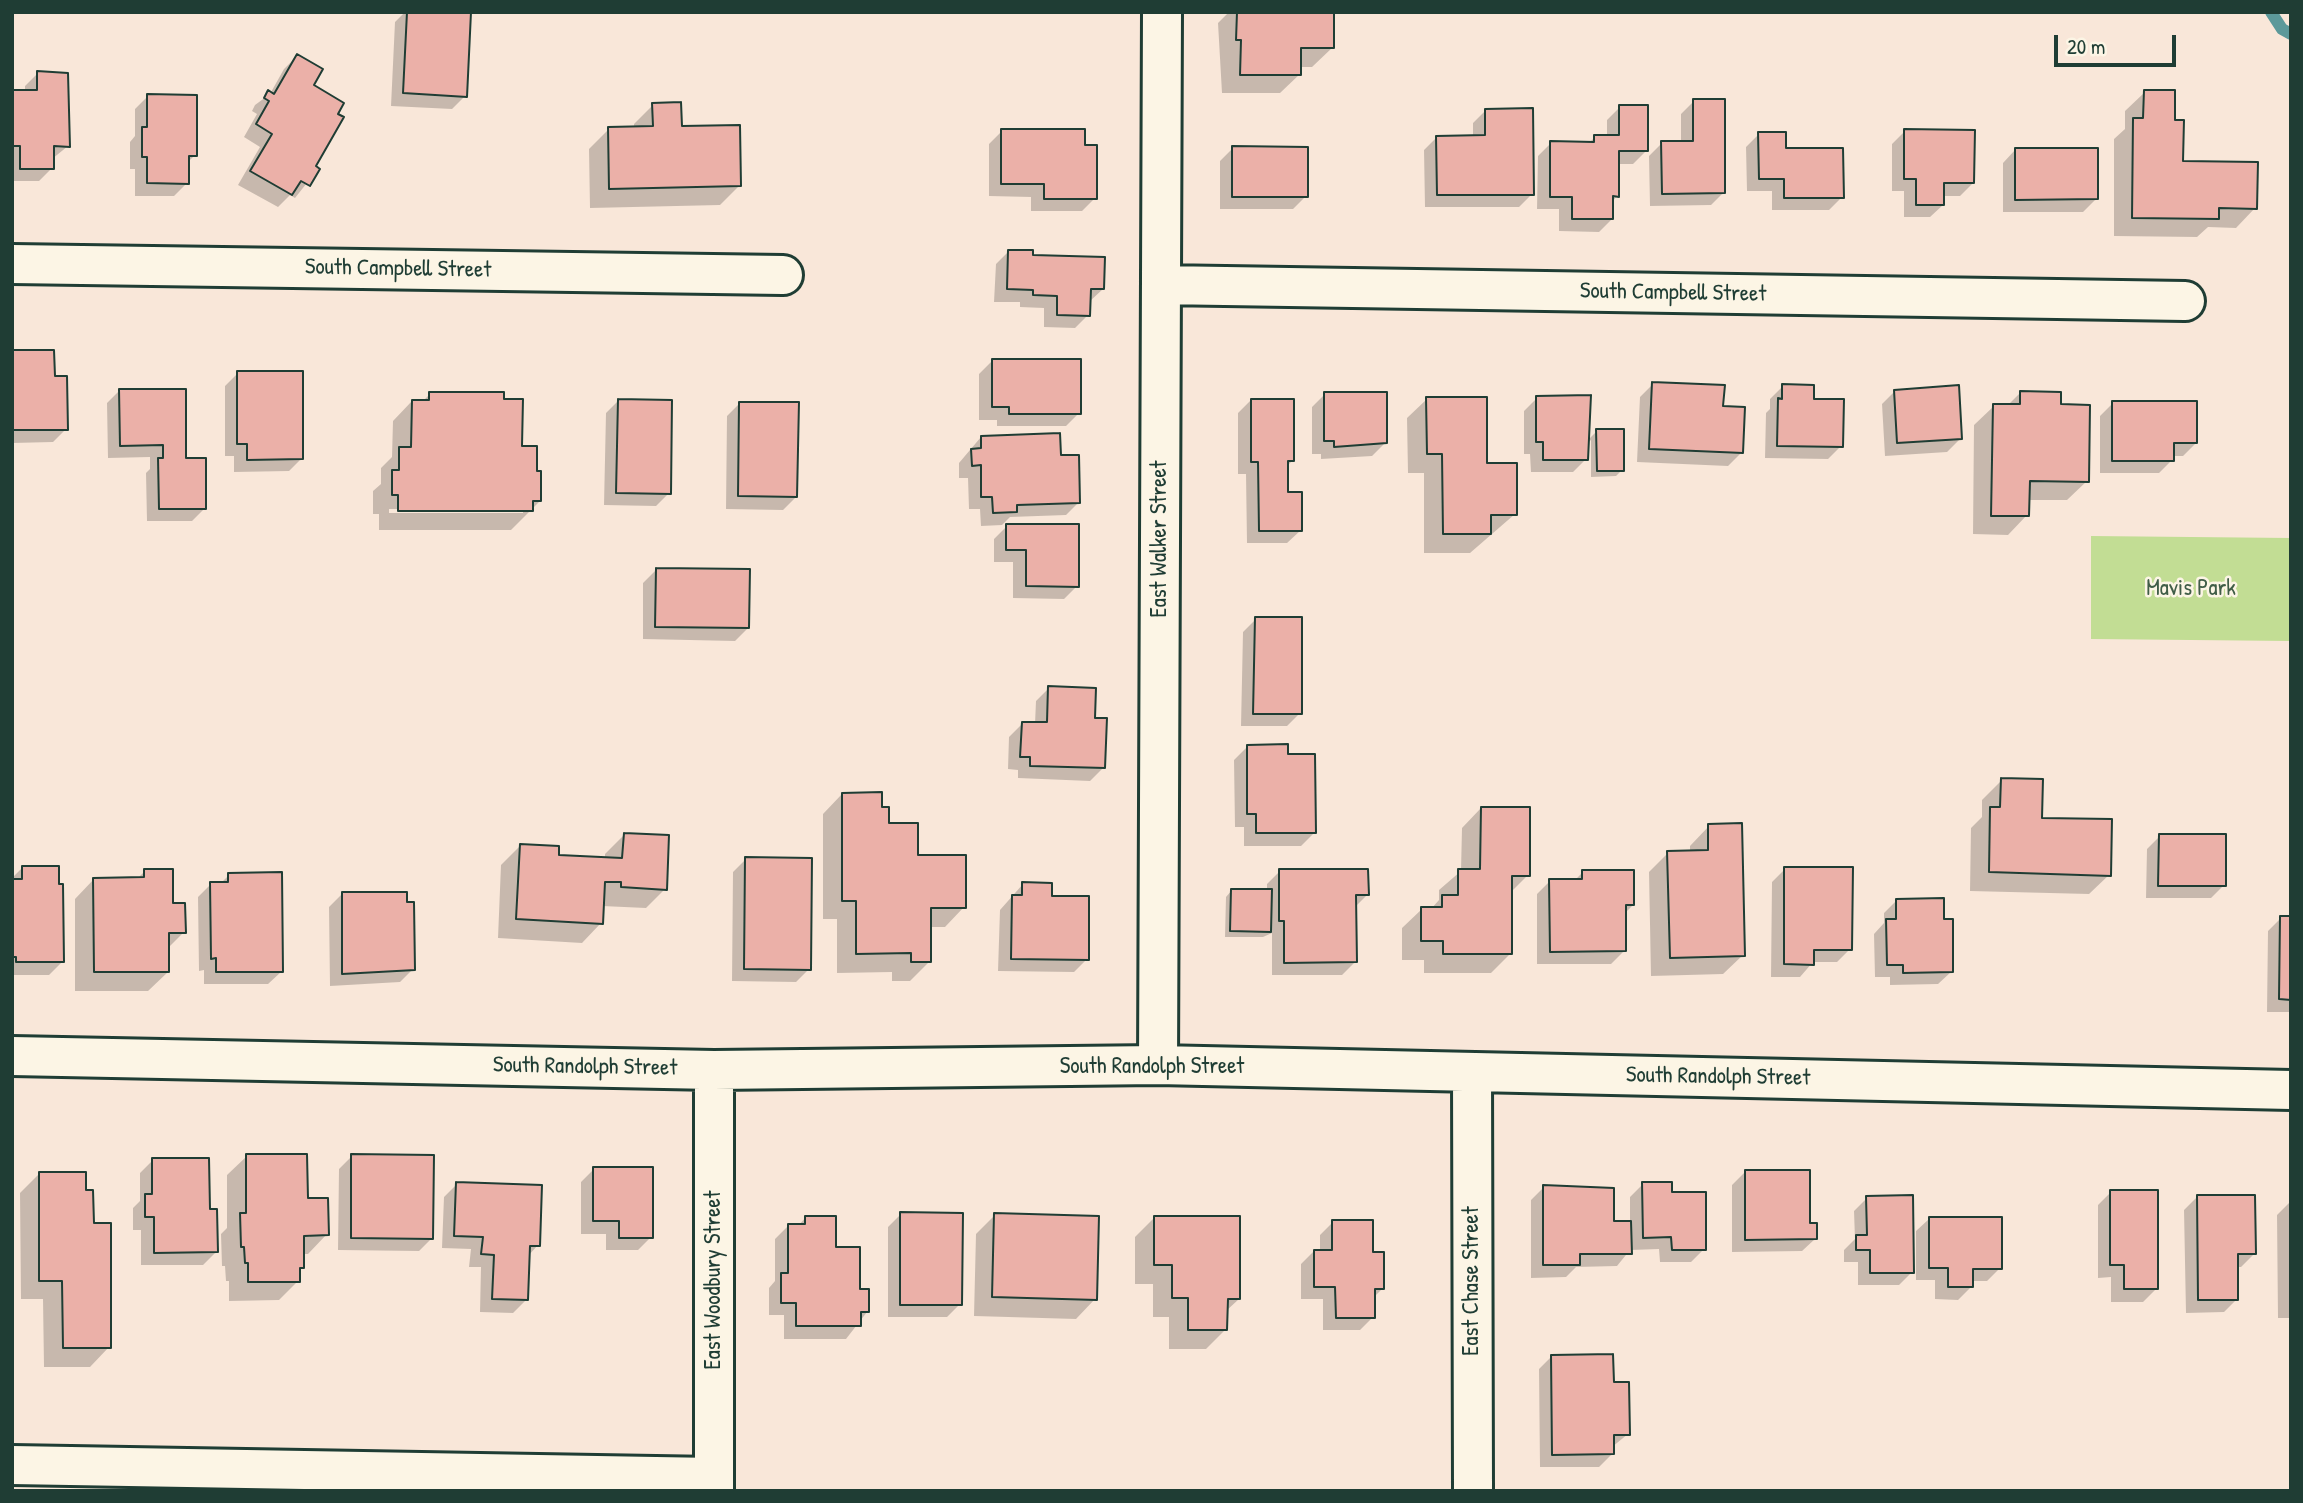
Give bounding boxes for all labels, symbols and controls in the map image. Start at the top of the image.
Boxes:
scale bar [2058,21,2180,65]
text: 20 m [2067,32,2105,61]
street label: South Campbell Street [305,254,491,284]
street label: South Campbell Street [1580,278,1766,308]
street label: East Walker Street [1146,461,1174,617]
park label: Mavis Park [2146,575,2236,603]
street label: South Randolph Street [493,1052,677,1082]
street label: South Randolph Street [1060,1053,1244,1081]
street label: South Randolph Street [1626,1062,1810,1092]
street label: East Woodbury Street [700,1190,728,1370]
street label: East Chase Street [1458,1206,1486,1356]

